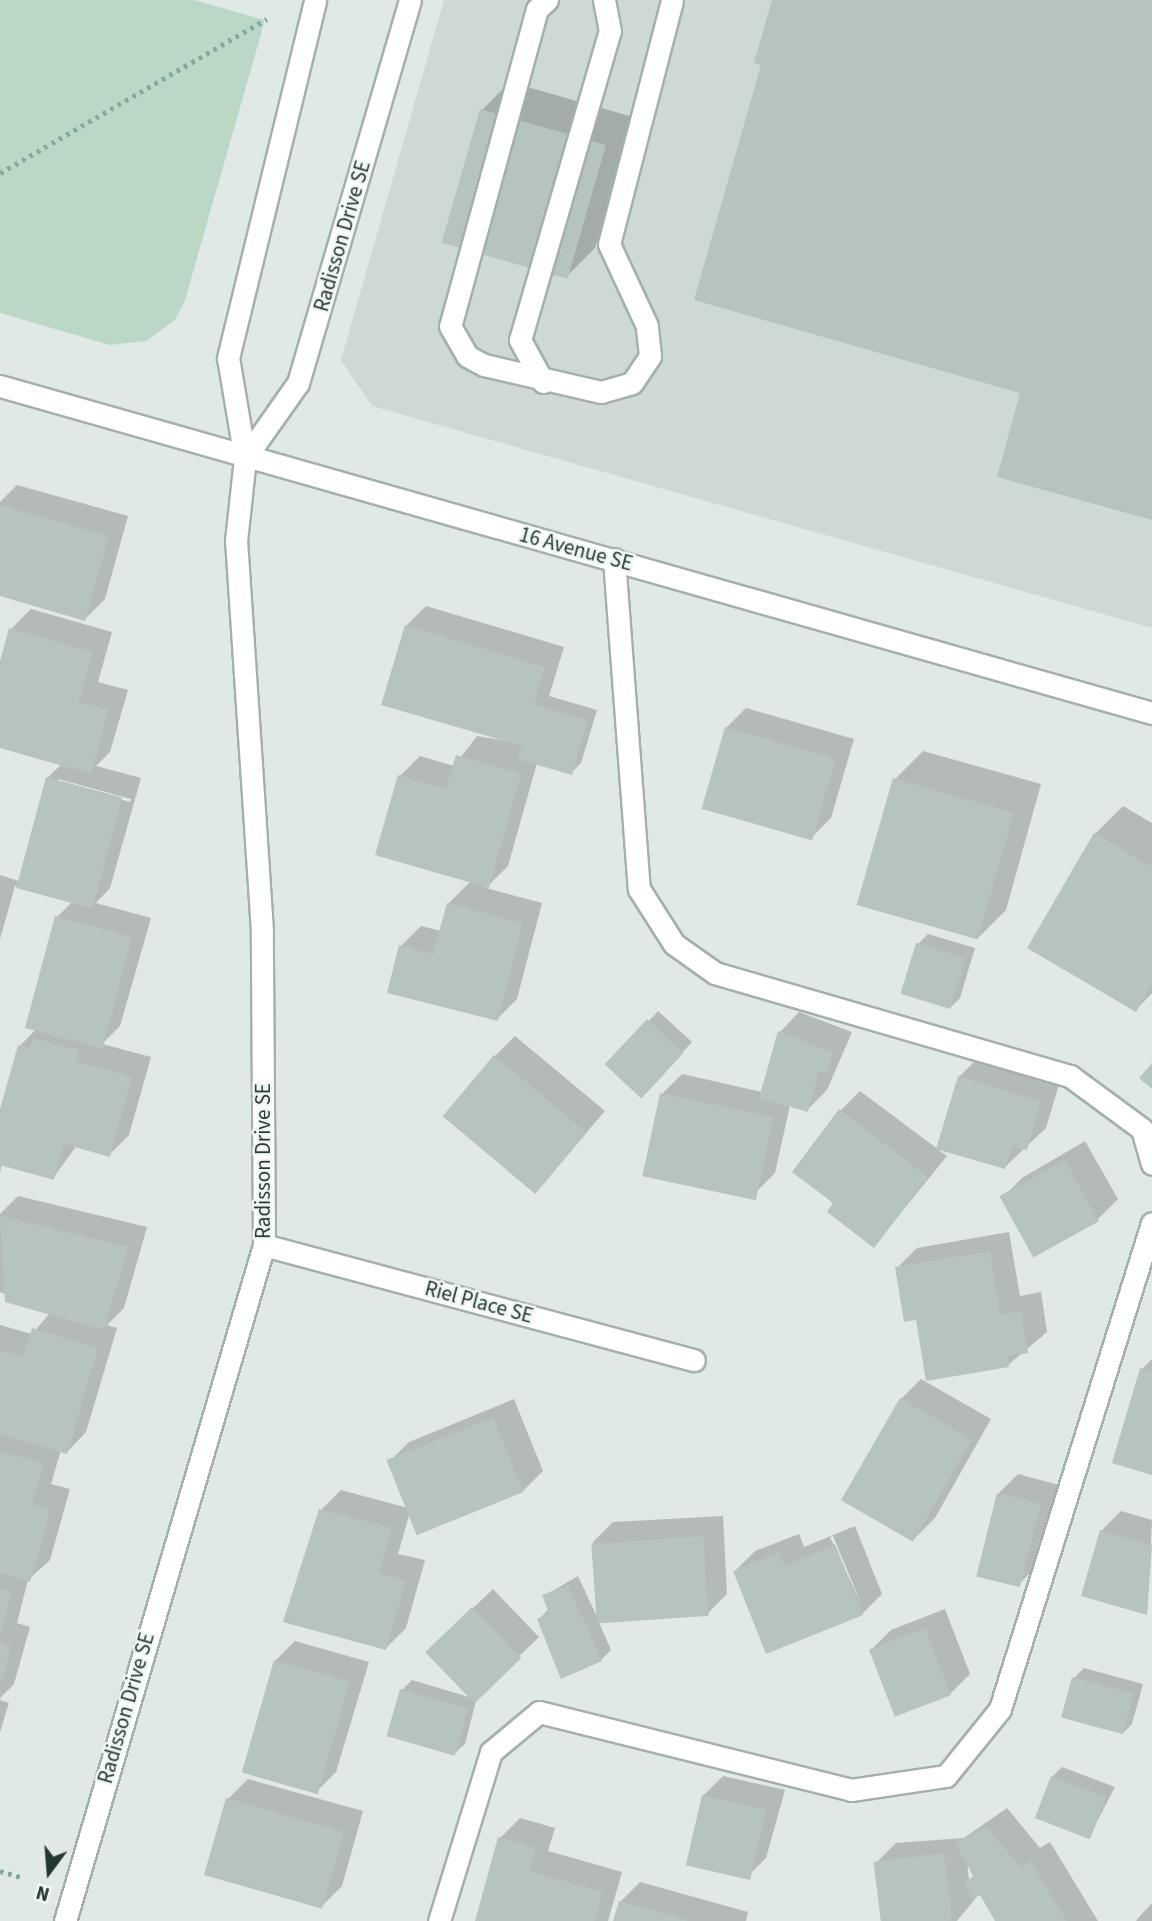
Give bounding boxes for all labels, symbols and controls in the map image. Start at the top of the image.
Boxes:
street label: Radisson Drive SE [308,158,376,314]
street label: 16 Avenue SE [517,522,635,576]
street label: Radisson Drive SE [250,1083,276,1239]
street label: Riel Place SE [422,1275,536,1329]
street label: Radisson Drive SE [92,1630,160,1786]
north arrow [14,1837,84,1907]
text: N [33,1878,53,1907]

